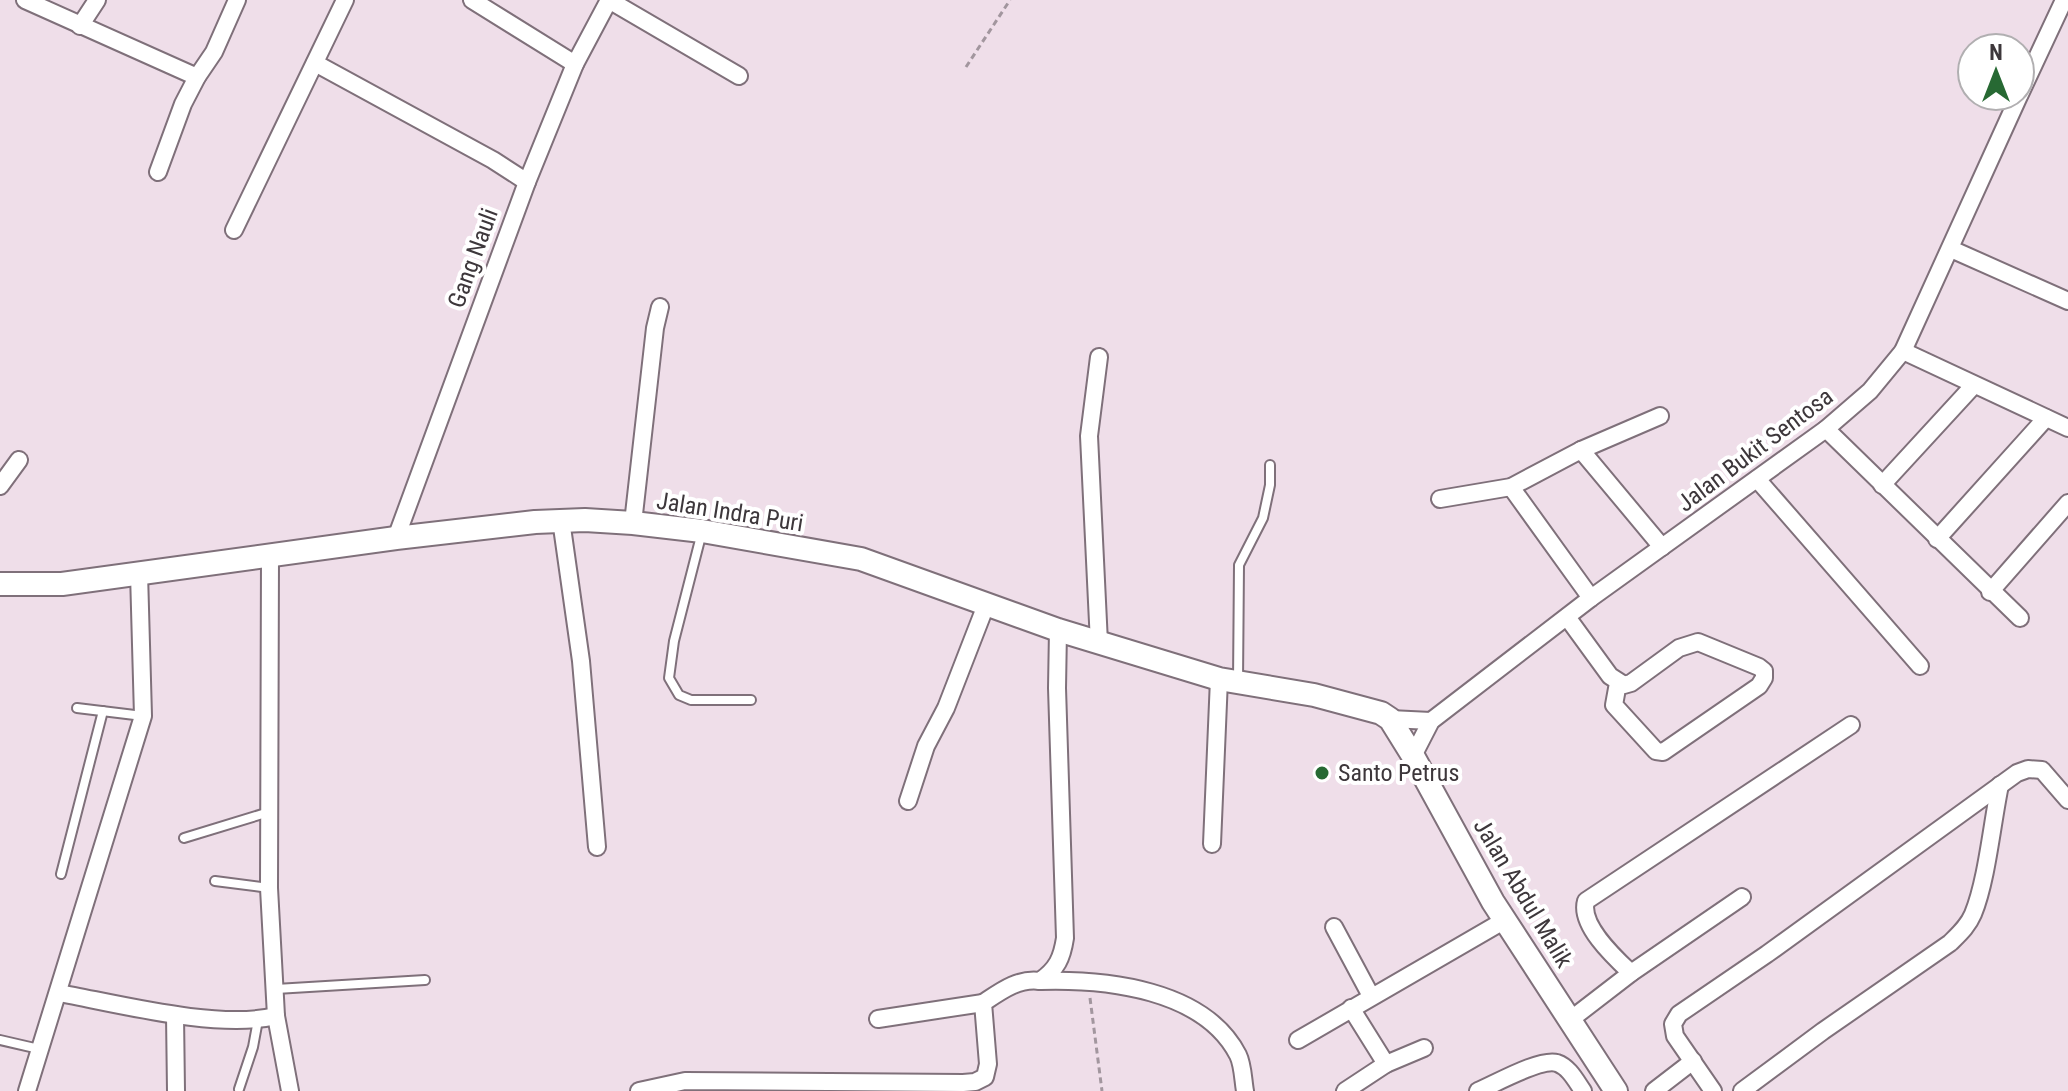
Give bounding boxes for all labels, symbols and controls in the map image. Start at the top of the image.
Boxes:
north arrow [1956,32,2036,112]
text: N [1989,40,2003,65]
street label: Gang Nauli [442,205,504,311]
street label: Jalan Bukit Sentosa [1672,382,1838,518]
street label: Jalan Indra Puri [655,487,805,537]
place label: Santo Petrus [1338,759,1459,787]
marker: Santo Petrus [1313,764,1331,782]
street label: Jalan Abdul Malik [1468,813,1579,973]

